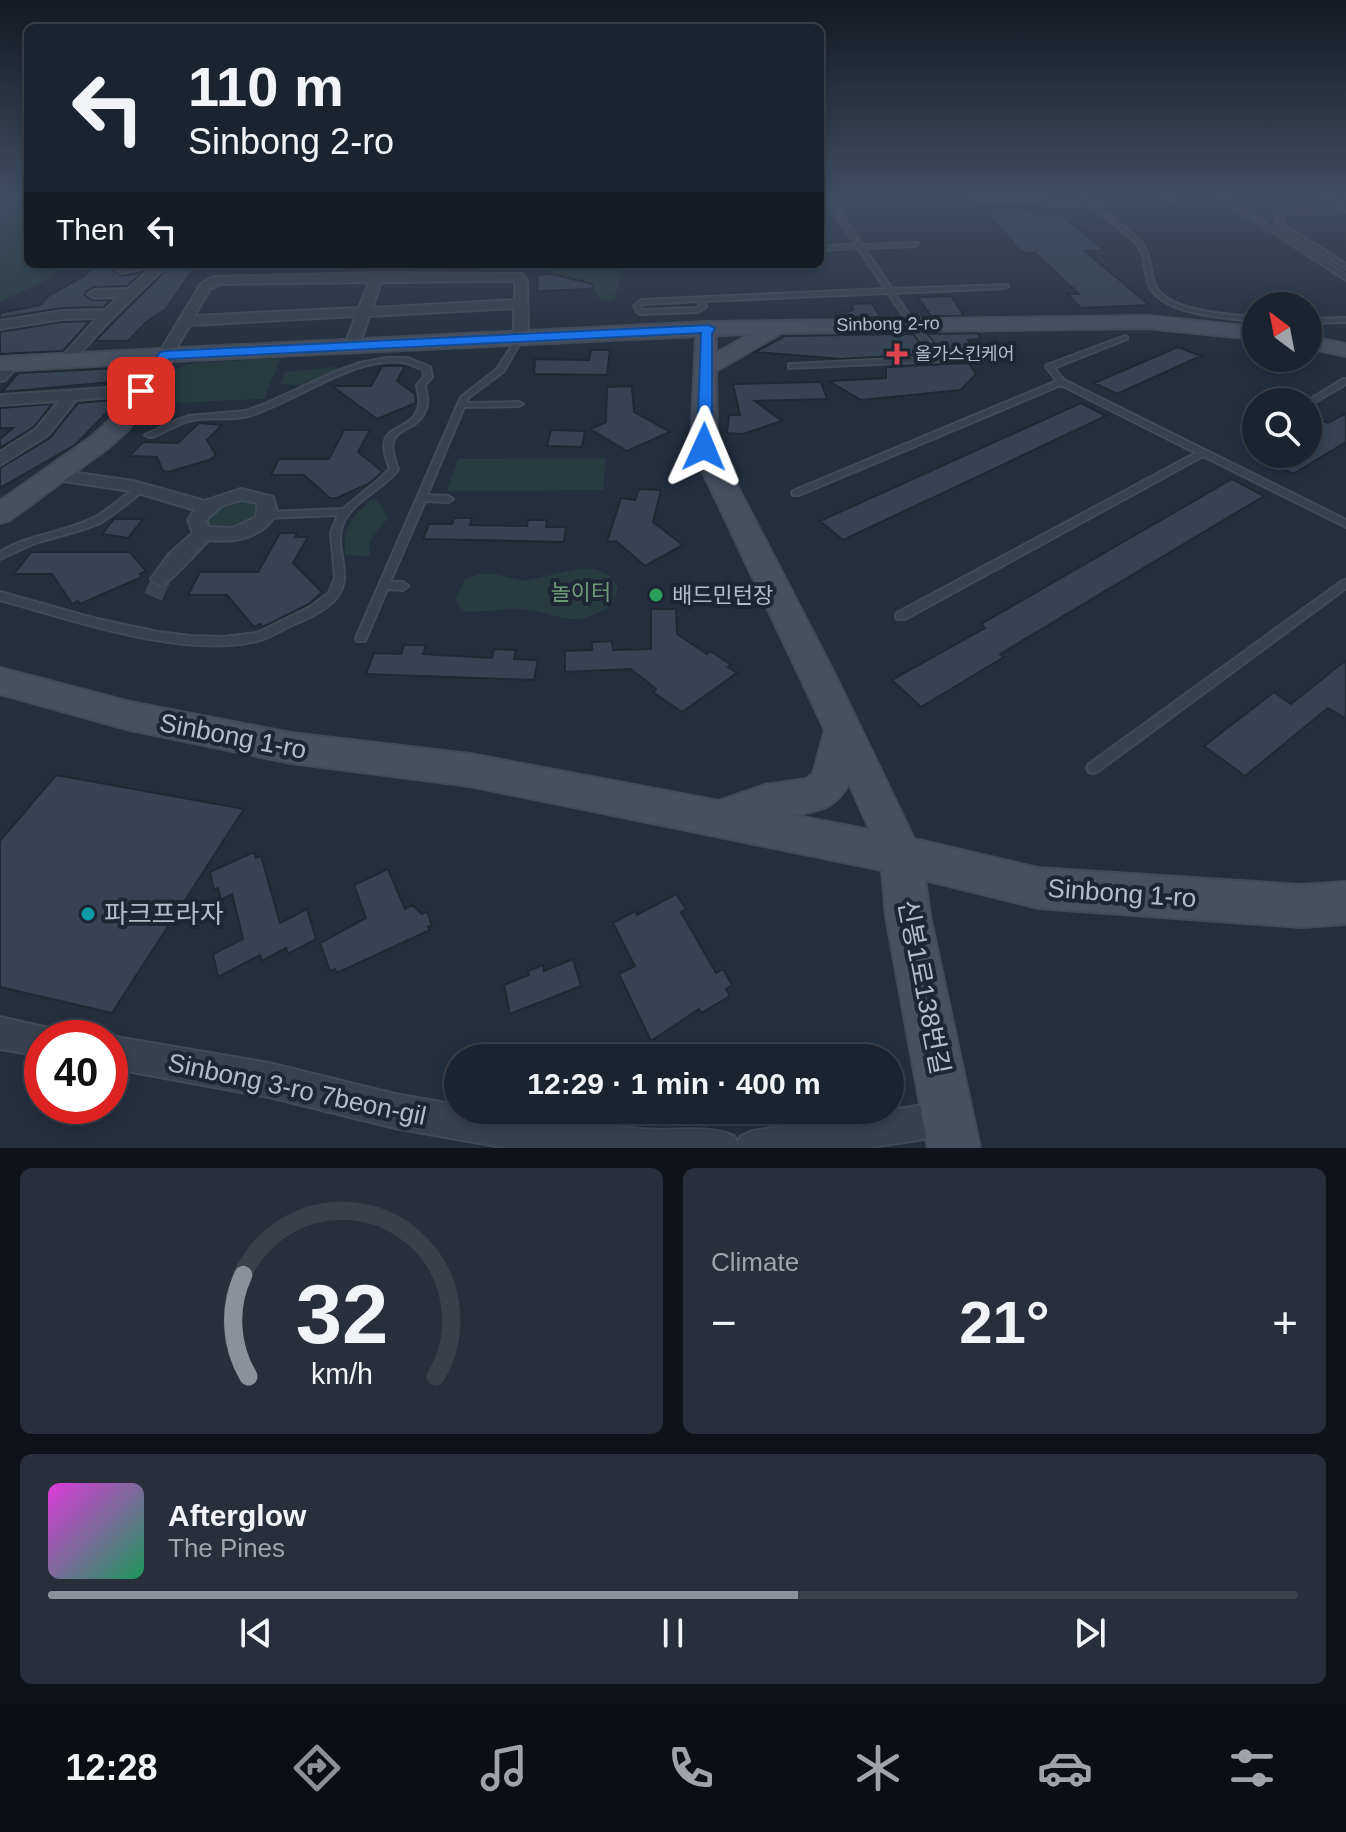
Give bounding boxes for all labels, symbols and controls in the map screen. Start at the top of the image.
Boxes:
text: 110 m [188,55,344,118]
icon: left [56,56,160,160]
text: Sinbong 2-ro [188,121,394,162]
icon: left [140,208,184,252]
text: Then [56,213,124,246]
north arrow [1242,292,1322,372]
map controls [1242,292,1322,468]
street label: Sinbong 2-ro [836,313,940,335]
marker: 올가스킨케어 [886,343,908,365]
place label: 올가스킨케어 [915,344,1014,364]
pin [107,357,175,425]
icon: arrive [119,369,163,413]
button: search [1242,388,1322,468]
position arrow [662,405,746,489]
park label: 놀이터 [551,580,611,605]
place label: 배드민턴장 [672,583,773,608]
marker: 배드민턴장 [647,586,665,604]
street label: Sinbong 1-ro [157,707,309,765]
street label: Sinbong 1-ro [1047,873,1197,913]
street label: 신봉1로138번길 [892,897,956,1077]
place label: 파크프라자 [104,899,224,929]
marker: 파크프라자 [79,905,97,923]
speed limit sign: 40 [24,1020,128,1124]
street label: Sinbong 3-ro 7beon-gil [165,1047,429,1131]
text: 12:29 · 1 min · 400 m [527,1067,821,1100]
text: Climate [711,1247,799,1277]
text: 32 [295,1268,388,1361]
text: 21° [959,1289,1050,1356]
text: − [711,1298,737,1347]
text: + [1272,1298,1298,1347]
text: km/h [311,1358,372,1390]
text: Afterglow [168,1499,306,1532]
text: The Pines [168,1533,285,1563]
icon: previous [234,1611,278,1655]
icon: pause [651,1611,695,1655]
icon: next [1068,1611,1112,1655]
icon: directions [289,1740,345,1796]
icon: music [476,1740,532,1796]
icon: phone [663,1740,719,1796]
icon: climate [850,1740,906,1796]
icon: car [1037,1740,1093,1796]
icon: filters [1224,1740,1280,1796]
text: 12:28 [66,1747,158,1788]

